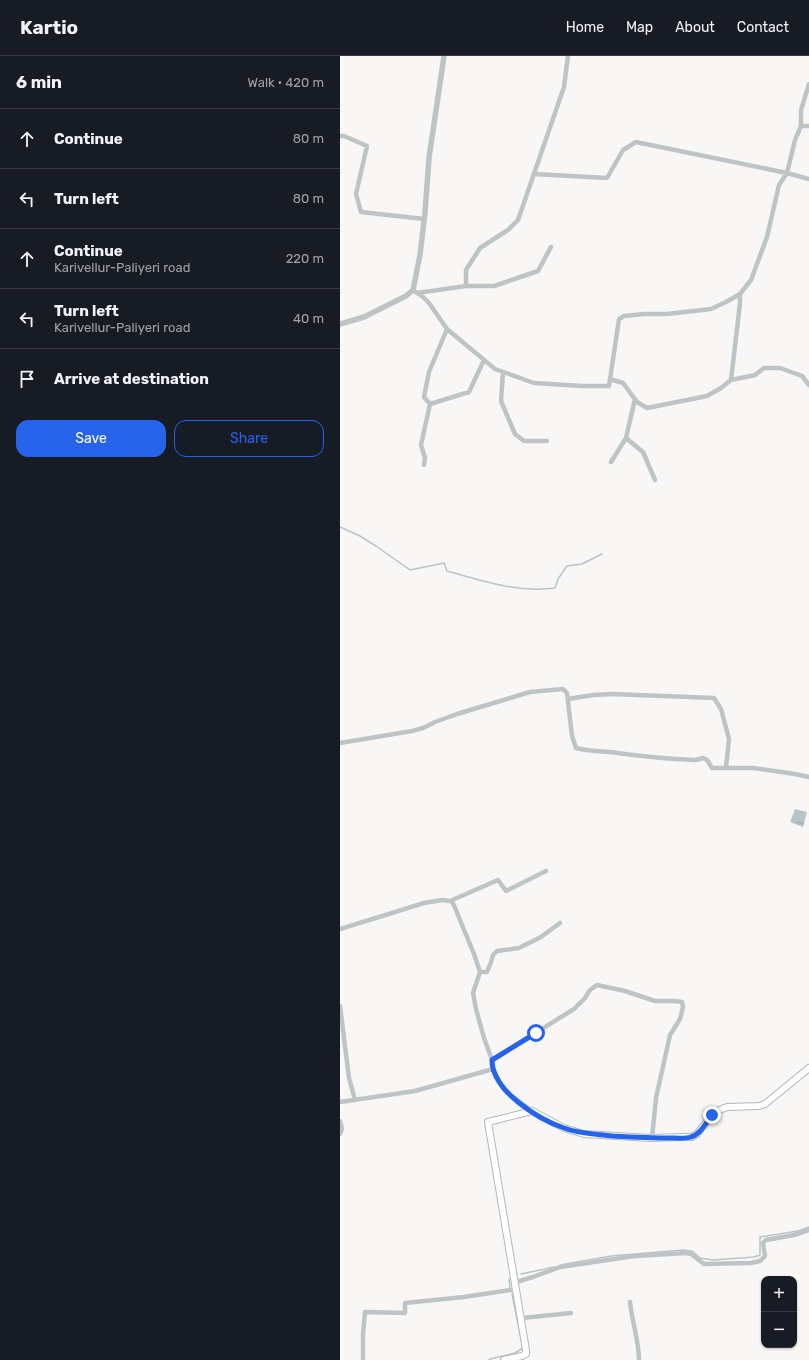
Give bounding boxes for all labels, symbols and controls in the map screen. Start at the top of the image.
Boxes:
text: Kartio [20,16,78,39]
text: Home [566,19,604,36]
text: Map [626,19,653,36]
text: About [675,19,715,36]
text: Contact [737,19,789,36]
text: 6 min [16,72,62,92]
text: Walk · 420 m [248,75,324,90]
icon: ahead [16,128,38,150]
text: Continue [54,130,123,148]
text: 80 m [293,131,324,146]
icon: left [16,188,38,210]
text: Turn left [54,190,119,208]
text: 80 m [293,191,324,206]
text: Continue [54,242,123,260]
icon: ahead [16,248,38,270]
text: 220 m [286,251,324,266]
text: Karivellur-Paliyeri road [54,260,190,275]
text: Turn left [54,302,119,320]
icon: left [16,308,38,330]
text: 40 m [293,311,324,326]
text: Karivellur-Paliyeri road [54,320,190,335]
icon: arrive [16,368,38,390]
text: Arrive at destination [54,370,209,388]
button: Save [16,420,166,457]
button: Share [174,420,324,457]
route start [527,1024,545,1042]
route end [703,1106,721,1124]
map controls [761,1276,797,1348]
button: + [761,1276,797,1312]
button: − [761,1312,797,1348]

